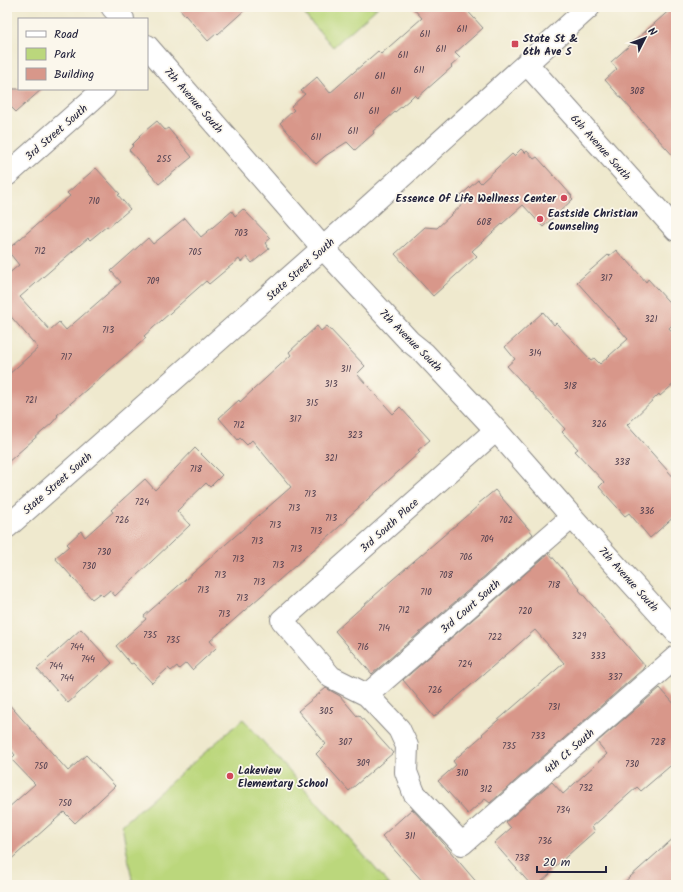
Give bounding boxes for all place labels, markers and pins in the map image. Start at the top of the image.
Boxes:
place label: State St & 6th Ave S [523,30,578,61]
marker: State St & 6th Ave S [510,39,520,49]
place label: Essence Of Life Wellness Center [396,190,557,208]
marker: Essence Of Life Wellness Center [559,193,569,203]
place label: Eastside Christian Counseling [548,205,638,236]
marker: Eastside Christian Counseling [535,214,545,224]
place label: Lakeview Elementary School [238,762,328,793]
marker: Lakeview Elementary School [225,771,235,781]

